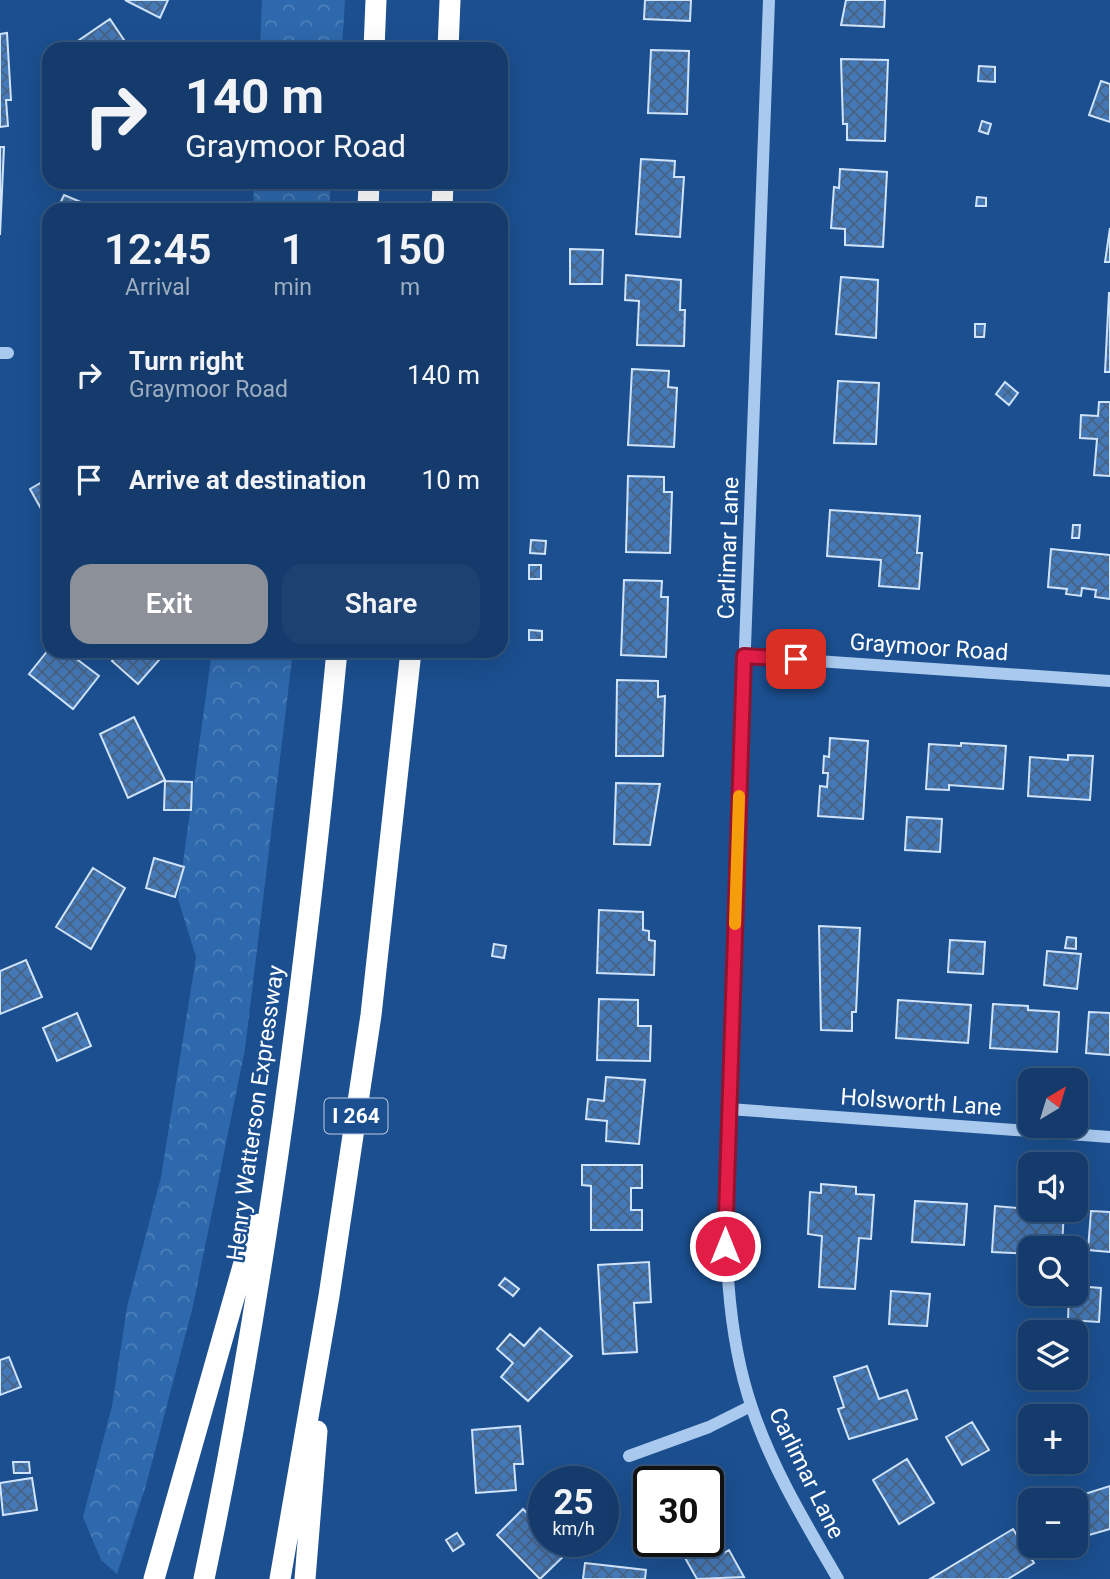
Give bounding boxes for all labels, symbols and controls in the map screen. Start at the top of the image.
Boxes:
text: 140 m [185,68,324,125]
icon: right [70,70,161,161]
text: Graymoor Road [185,127,406,165]
text: 12:45 [104,225,211,274]
text: 1 [281,225,305,274]
text: 150 [374,225,446,274]
text: Arrival [125,274,190,301]
text: min [273,274,312,301]
text: m [400,274,420,301]
text: Turn right [129,346,244,376]
icon: right [70,356,108,394]
text: 140 m [407,360,480,390]
text: Graymoor Road [129,376,288,403]
icon: arrive [70,461,108,499]
text: Arrive at destination [129,465,366,495]
text: 10 m [422,465,480,495]
street label: Carlimar Lane [713,476,744,620]
button: Exit [70,564,268,644]
button: Share [282,564,480,644]
street label: Graymoor Road [849,628,1009,667]
pin [766,629,826,689]
icon: arrive [777,640,815,678]
street label: Henry Watterson Expressway [221,963,290,1263]
north arrow [1018,1068,1088,1138]
map controls [1018,1068,1088,1558]
street label: Holsworth Lane [839,1083,1002,1122]
road number: I 264 [324,1098,388,1134]
button: sound [1018,1152,1088,1222]
position arrow [688,1209,762,1283]
button: search [1018,1236,1088,1306]
button: layers [1018,1320,1088,1390]
street label: Carlimar Lane [763,1403,850,1543]
button: + [1018,1404,1088,1474]
speed limit sign: 30 [633,1466,724,1557]
text: 25 [553,1482,594,1523]
button: − [1018,1488,1088,1558]
text: km/h [552,1518,595,1539]

